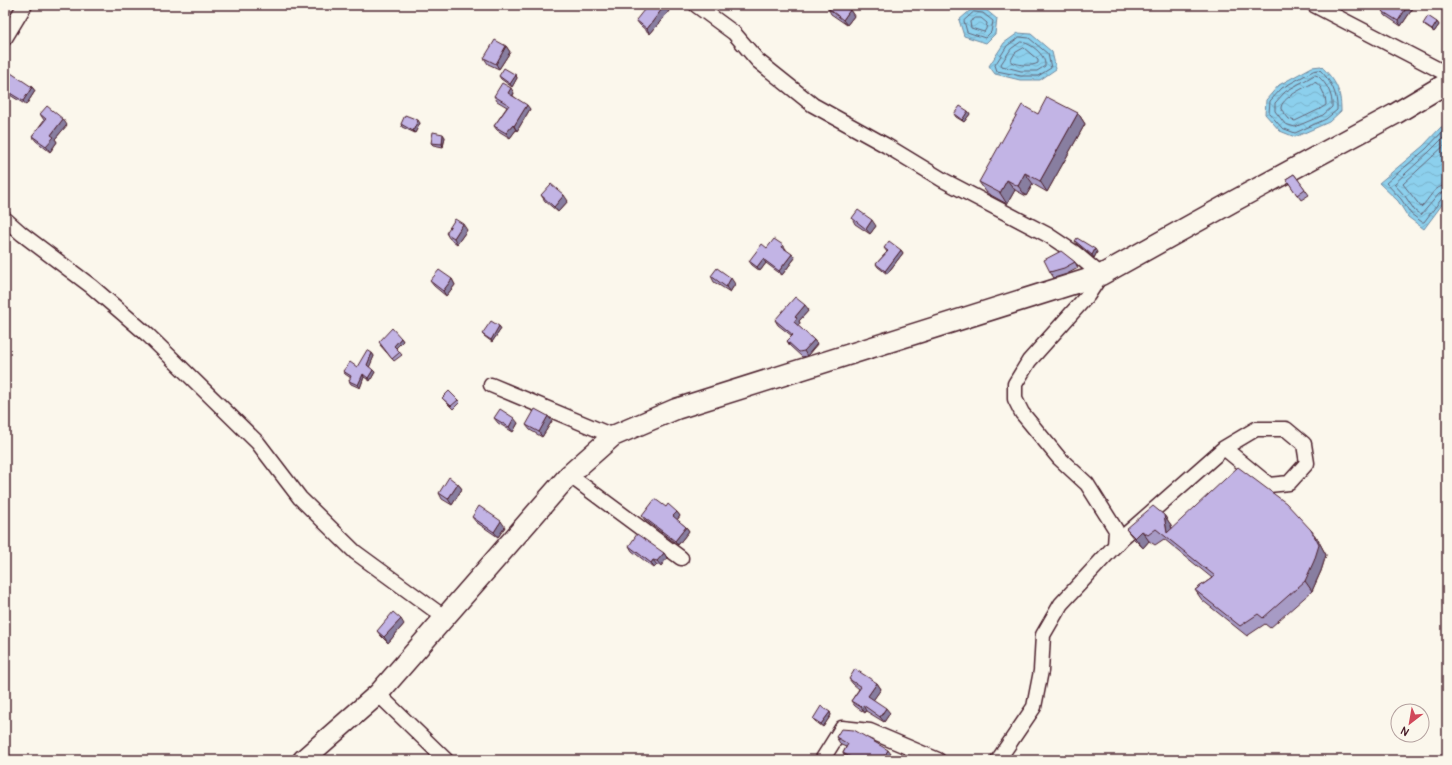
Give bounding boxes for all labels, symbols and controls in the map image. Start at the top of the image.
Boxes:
north arrow [1390,703,1430,743]
text: N [1398,723,1412,739]

